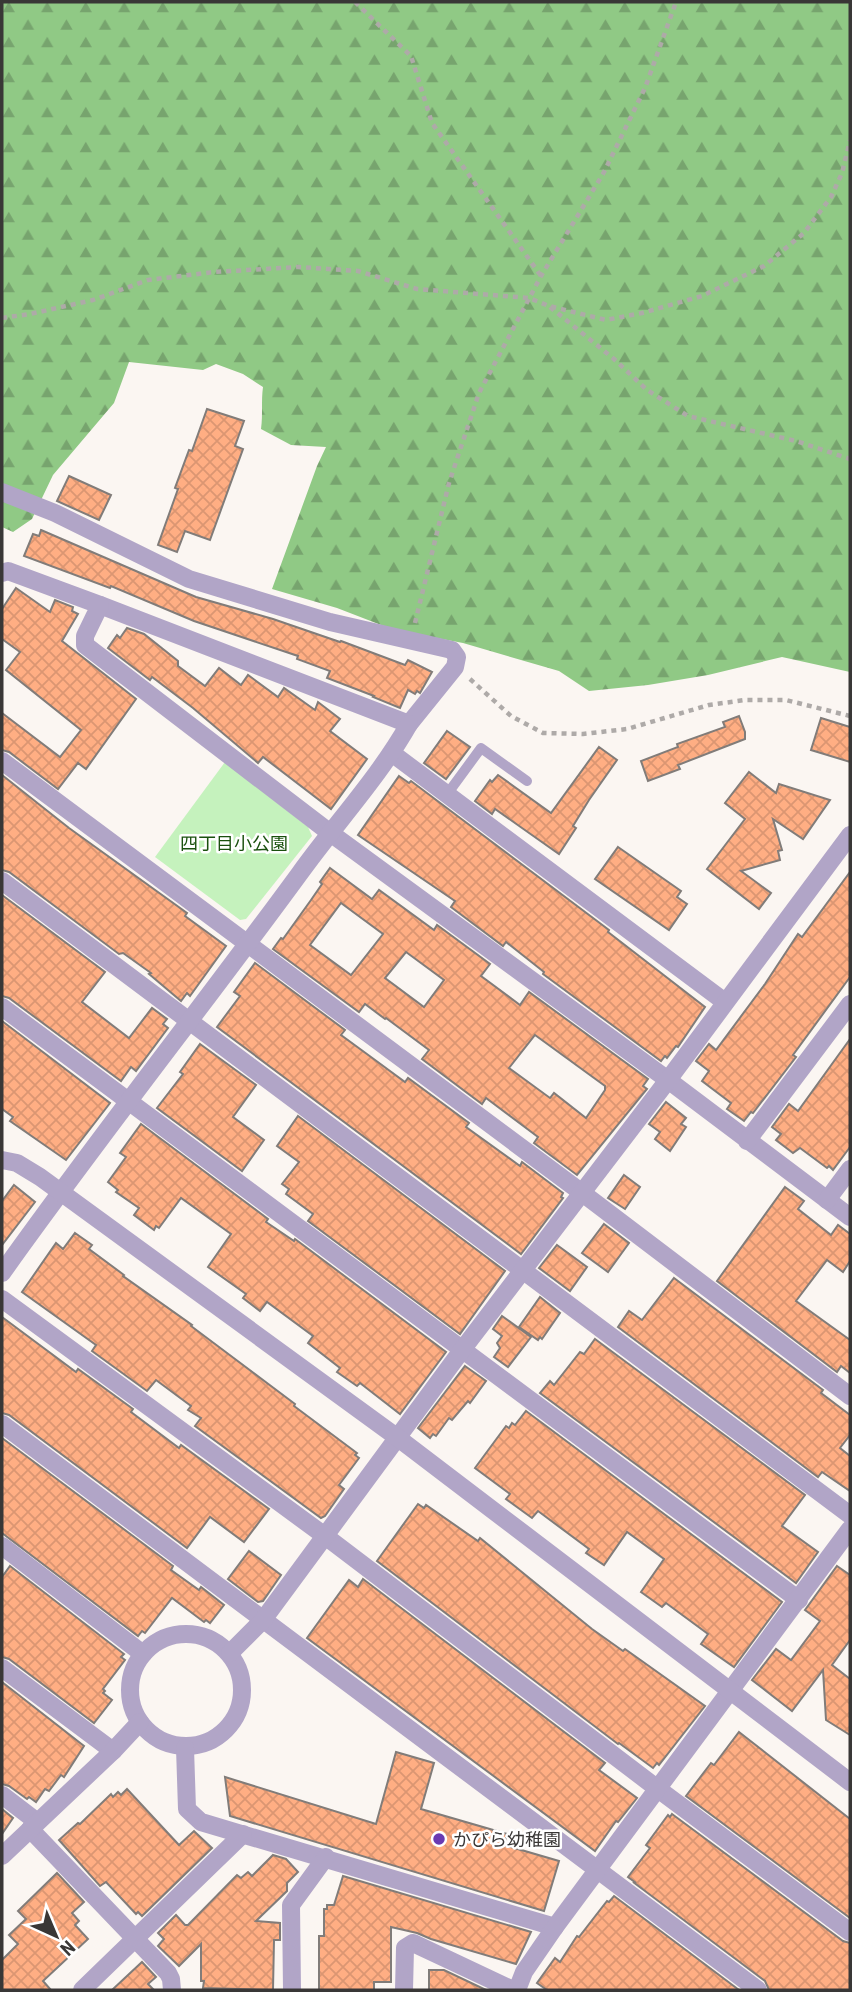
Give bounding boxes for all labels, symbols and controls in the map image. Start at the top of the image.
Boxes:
park label: 四丁目小公園 [180,833,288,854]
place label: かぴら幼稚園 [453,1829,561,1850]
marker: かぴら幼稚園 [431,1831,447,1847]
north arrow [21,1901,91,1971]
text: N [55,1936,80,1960]

